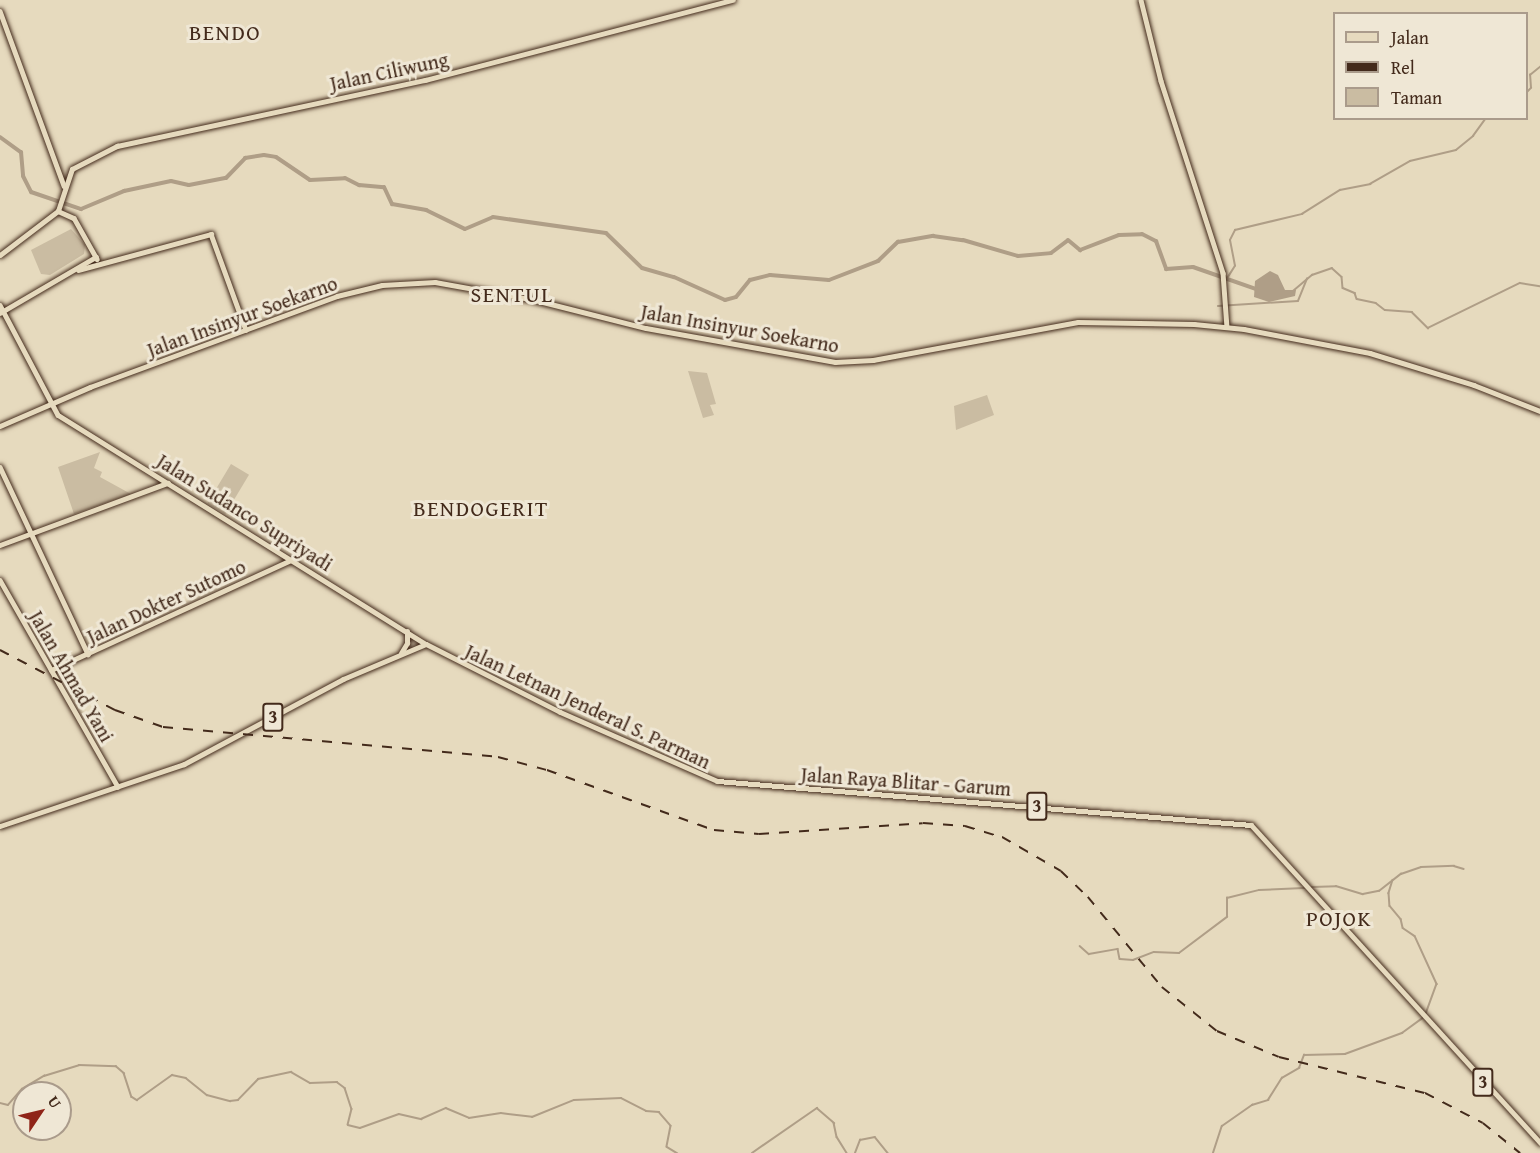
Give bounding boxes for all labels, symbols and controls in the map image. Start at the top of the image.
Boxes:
legend [1333,12,1528,120]
district label: BENDO [189,20,261,46]
text: Jalan [1391,24,1429,51]
street label: Jalan Ciliwung [328,47,450,95]
text: Rel [1391,54,1415,81]
text: Taman [1391,84,1442,111]
street label: Jalan Insinyur Soekarno [144,270,340,362]
district label: SENTUL [471,282,553,308]
street label: Jalan Insinyur Soekarno [639,299,841,357]
street label: Jalan Sudanco Supriyadi [153,448,337,576]
district label: BENDOGERIT [413,496,549,522]
street label: Jalan Dokter Sutomo [83,554,249,648]
street label: Jalan Ahmad Yani [25,606,119,746]
street label: Jalan Letnan Jenderal S. Parman [462,639,714,773]
road number: 3 [261,702,285,732]
street label: Jalan Raya Blitar - Garum [800,762,1012,800]
road number: 3 [1025,791,1049,821]
district label: POJOK [1306,906,1372,932]
road number: 3 [1471,1067,1495,1097]
north arrow [12,1081,72,1141]
text: U [42,1091,68,1113]

